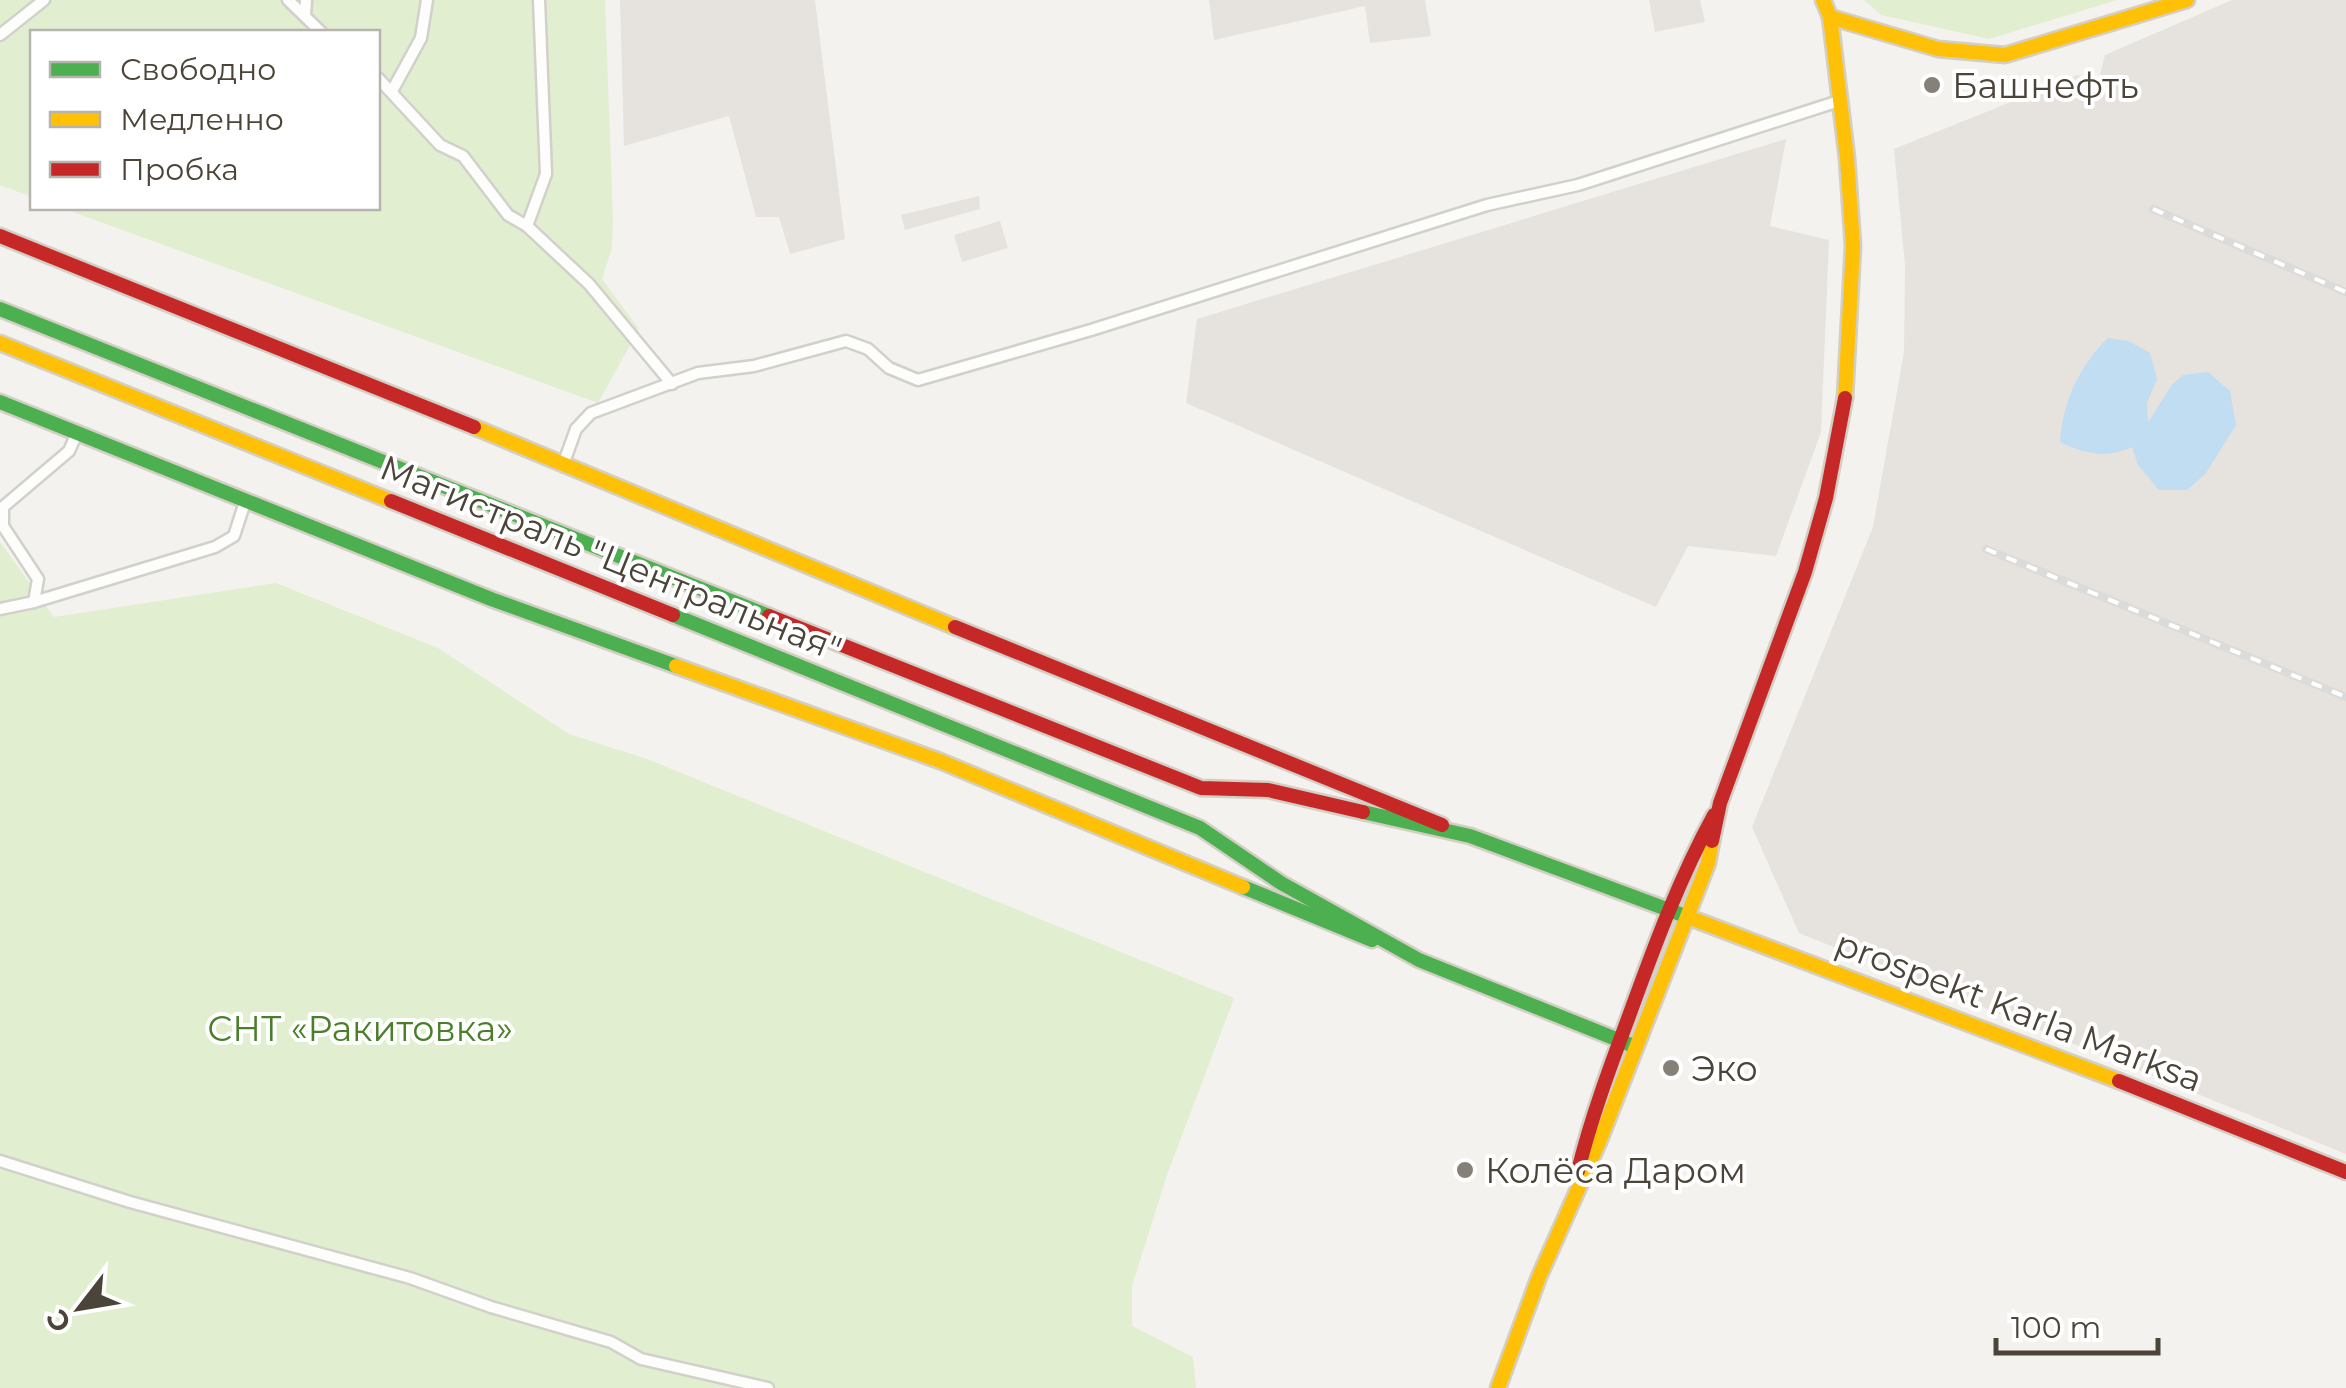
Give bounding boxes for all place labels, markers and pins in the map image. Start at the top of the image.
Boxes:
place label: Башнефть [1952,64,2139,107]
marker: Башнефть [1921,74,1943,96]
place label: Эко [1691,1047,1758,1090]
marker: Эко [1660,1057,1682,1079]
place label: Колёса Даром [1485,1149,1746,1192]
marker: Колёса Даром [1454,1159,1476,1181]

